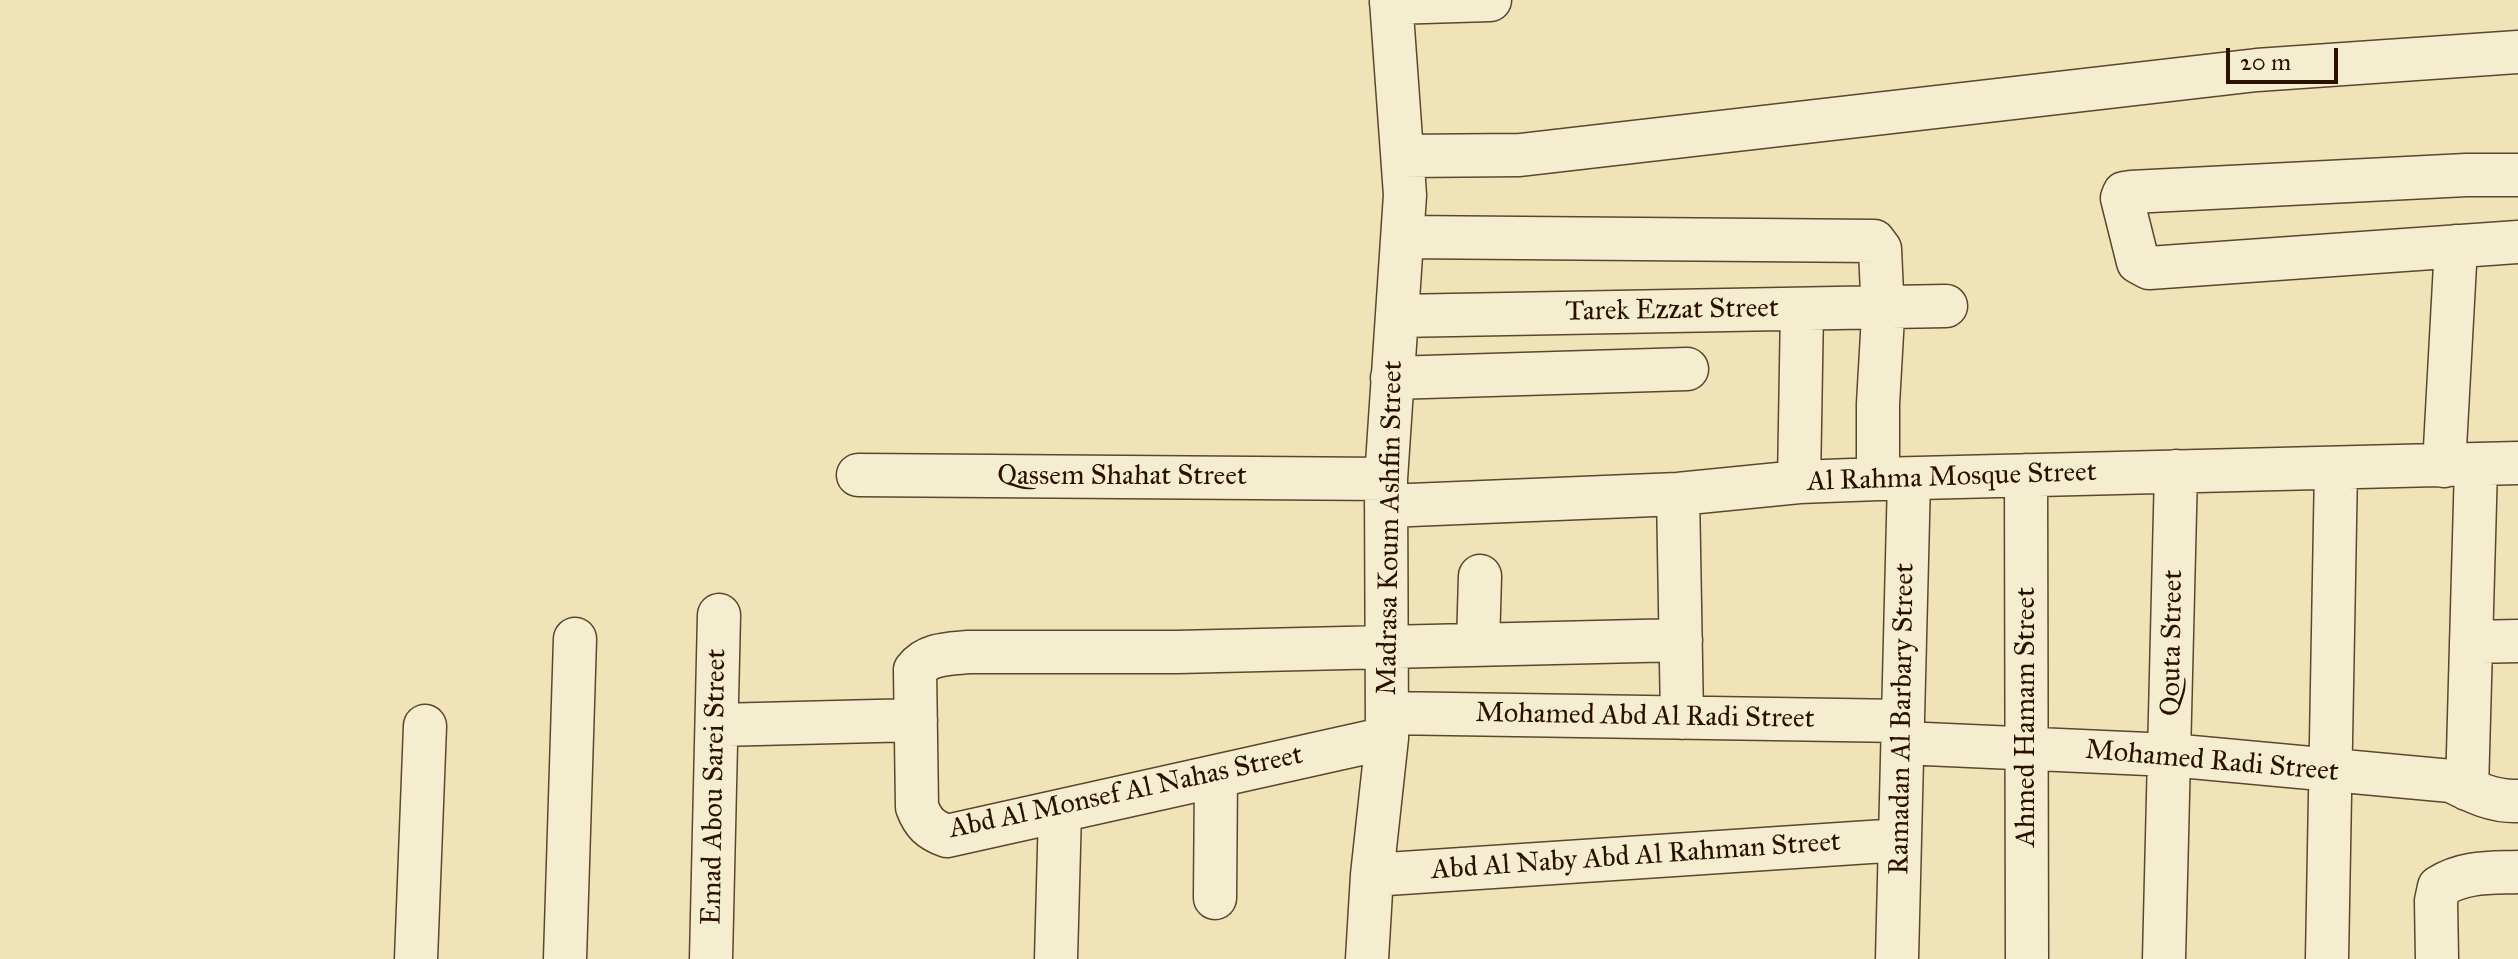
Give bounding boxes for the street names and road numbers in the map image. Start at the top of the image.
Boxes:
street label: Tarek Ezzat Street [1565,292,1779,330]
street label: Madrasa Koum Ashfin Street [1371,360,1411,696]
street label: Al Rahma Mosque Street [1807,456,2097,500]
street label: Qassem Shahat Street [997,460,1247,494]
street label: Ramadan Al Barbary Street [1883,563,1923,875]
street label: Qouta Street [2155,570,2191,716]
street label: Ahmed Hamam Street [2010,587,2044,847]
street label: Emad Abou Sarei Street [696,649,734,925]
street label: Mohamed Abd Al Radi Street [1475,697,1815,737]
street label: Mohamed Radi Street [2084,734,2340,790]
street label: Abd Al Monsef Al Nahas Street [946,739,1306,847]
street label: Abd Al Naby Abd Al Rahman Street [1430,826,1842,888]

